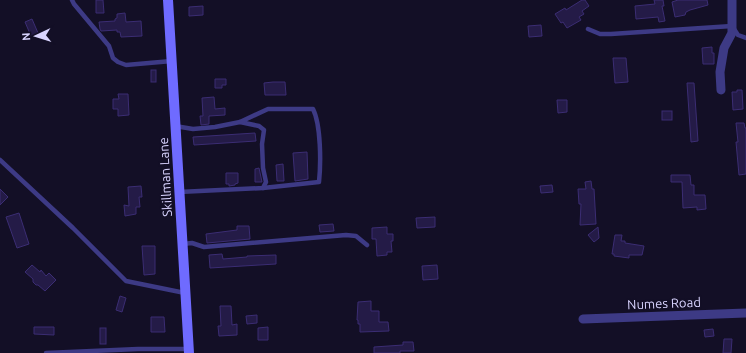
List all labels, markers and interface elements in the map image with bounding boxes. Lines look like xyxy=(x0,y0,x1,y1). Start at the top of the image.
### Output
north arrow xyxy=(16,16,56,56)
text: N xyxy=(20,32,32,41)
street label: Skillman Lane xyxy=(156,137,174,217)
street label: Numes Road xyxy=(627,295,701,311)

